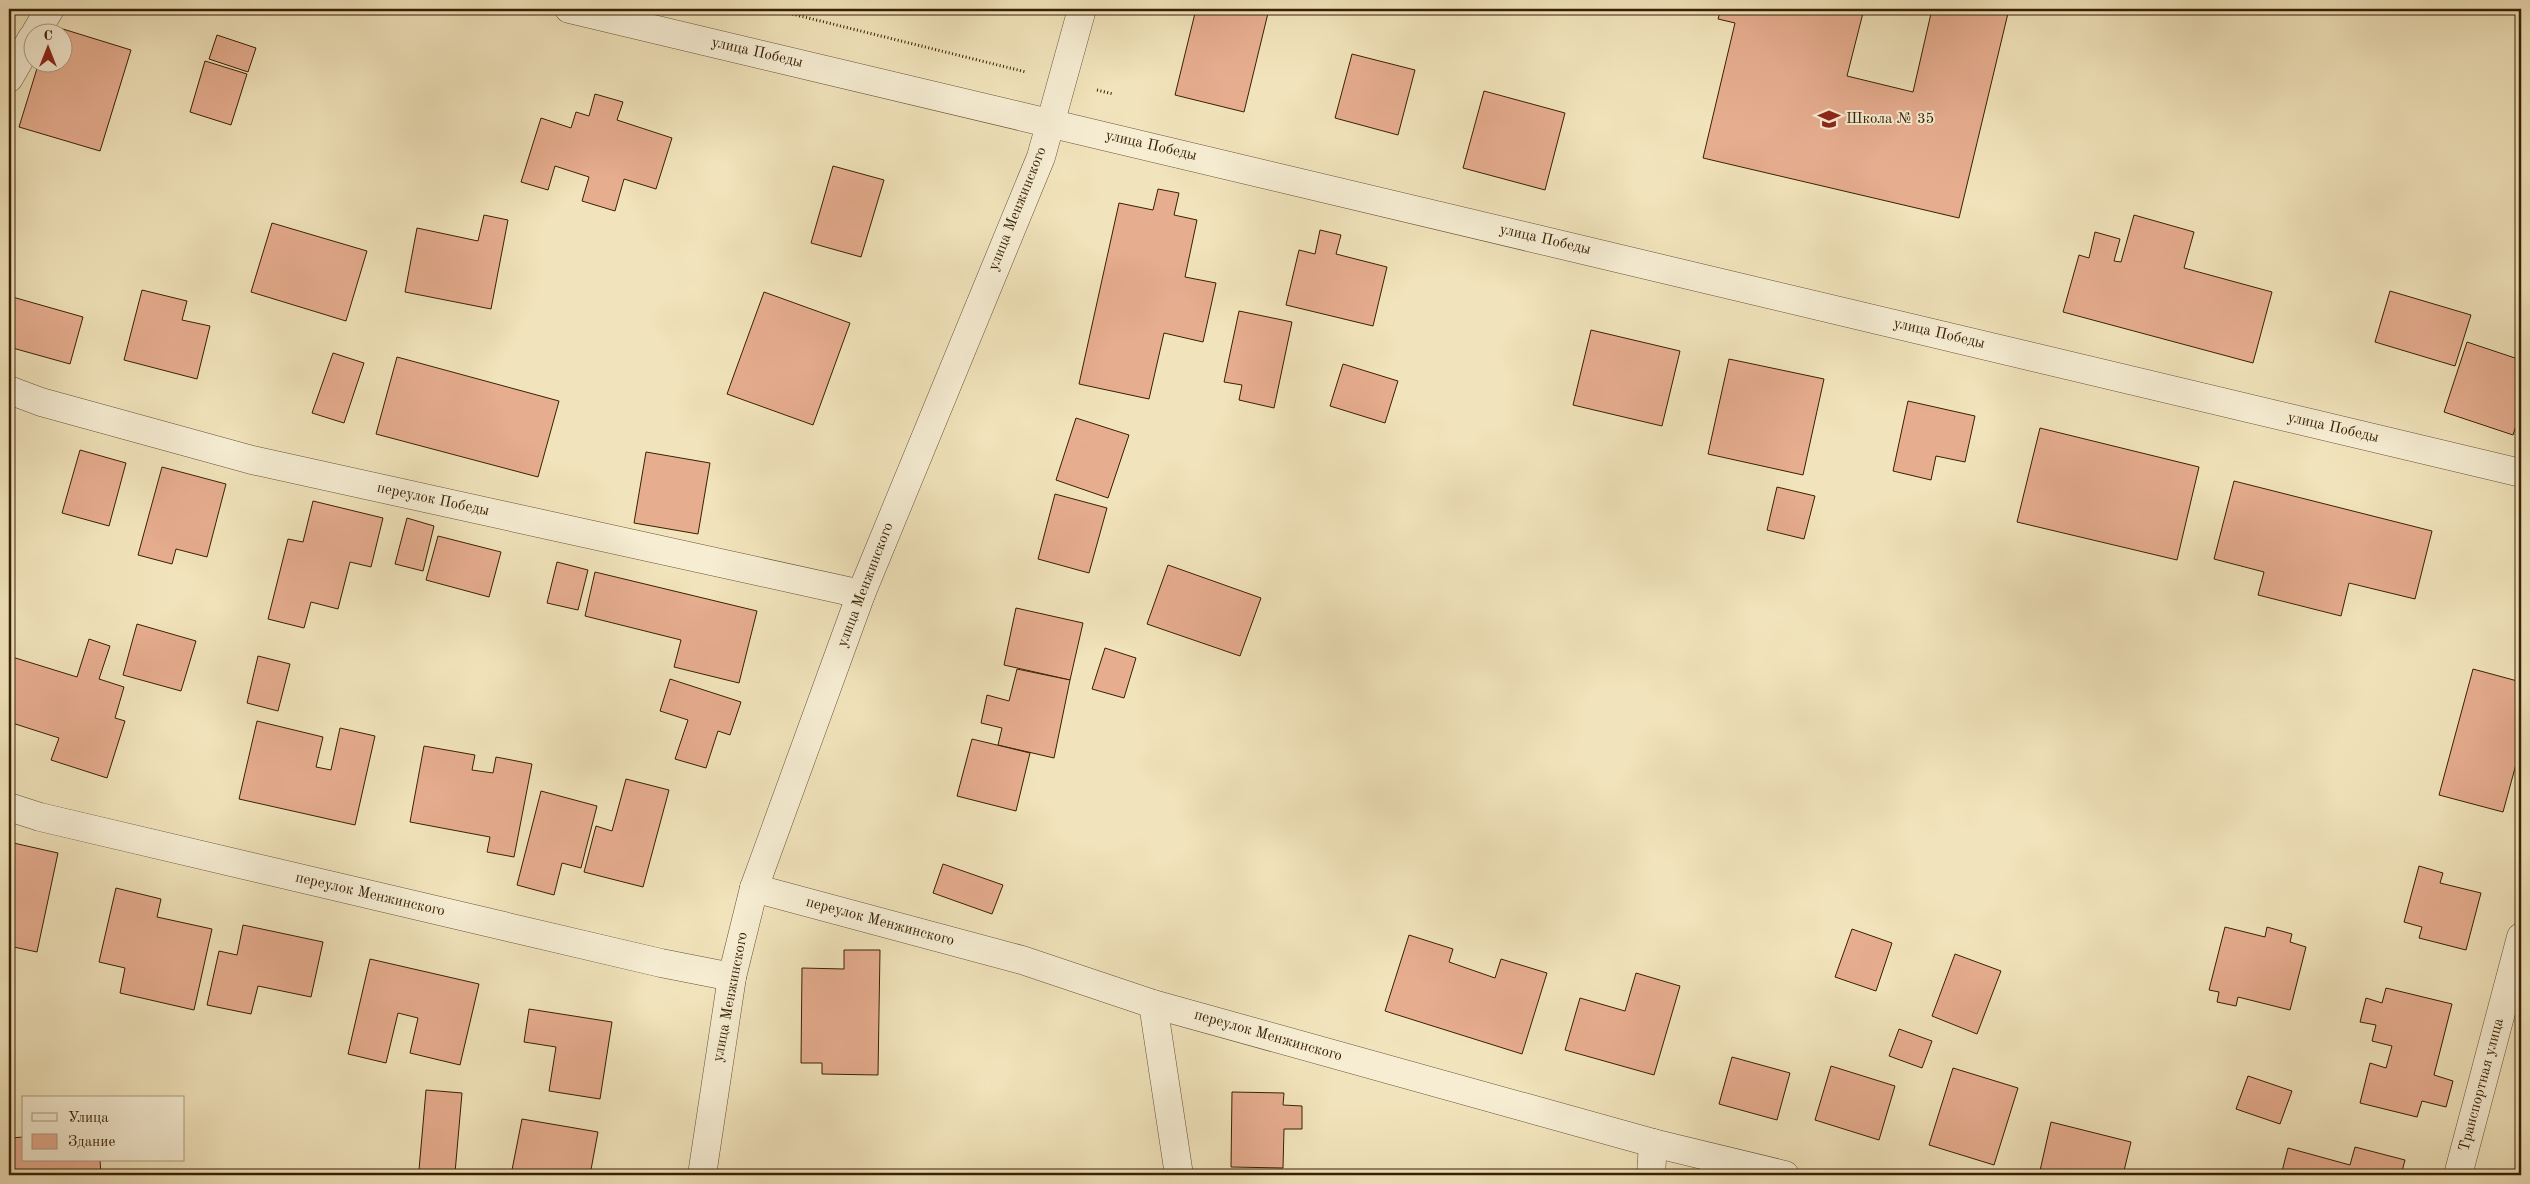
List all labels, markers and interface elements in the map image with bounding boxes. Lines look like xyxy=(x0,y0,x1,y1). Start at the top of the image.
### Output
north arrow xyxy=(22,22,72,72)
text: С xyxy=(43,29,53,43)
street label: улица Победы xyxy=(710,35,804,71)
school or university icon: Школа № 35 xyxy=(1816,106,1842,132)
place label: Школа № 35 xyxy=(1846,112,1934,127)
street label: улица Победы xyxy=(1104,128,1198,164)
street label: улица Менжинского xyxy=(986,145,1050,273)
street label: улица Победы xyxy=(1498,222,1592,258)
street label: улица Победы xyxy=(1892,316,1986,352)
street label: улица Победы xyxy=(2286,410,2380,446)
street label: переулок Победы xyxy=(375,481,491,519)
street label: улица Менжинского xyxy=(835,521,897,649)
street label: переулок Менжинского xyxy=(294,870,446,920)
street label: переулок Менжинского xyxy=(804,895,956,949)
street label: улица Менжинского xyxy=(711,931,751,1063)
street label: переулок Менжинского xyxy=(1192,1008,1344,1064)
street label: Транспортная улица xyxy=(2457,1016,2507,1153)
legend xyxy=(22,1096,185,1162)
text: Улица xyxy=(68,1111,109,1126)
text: Здание xyxy=(68,1135,115,1150)

